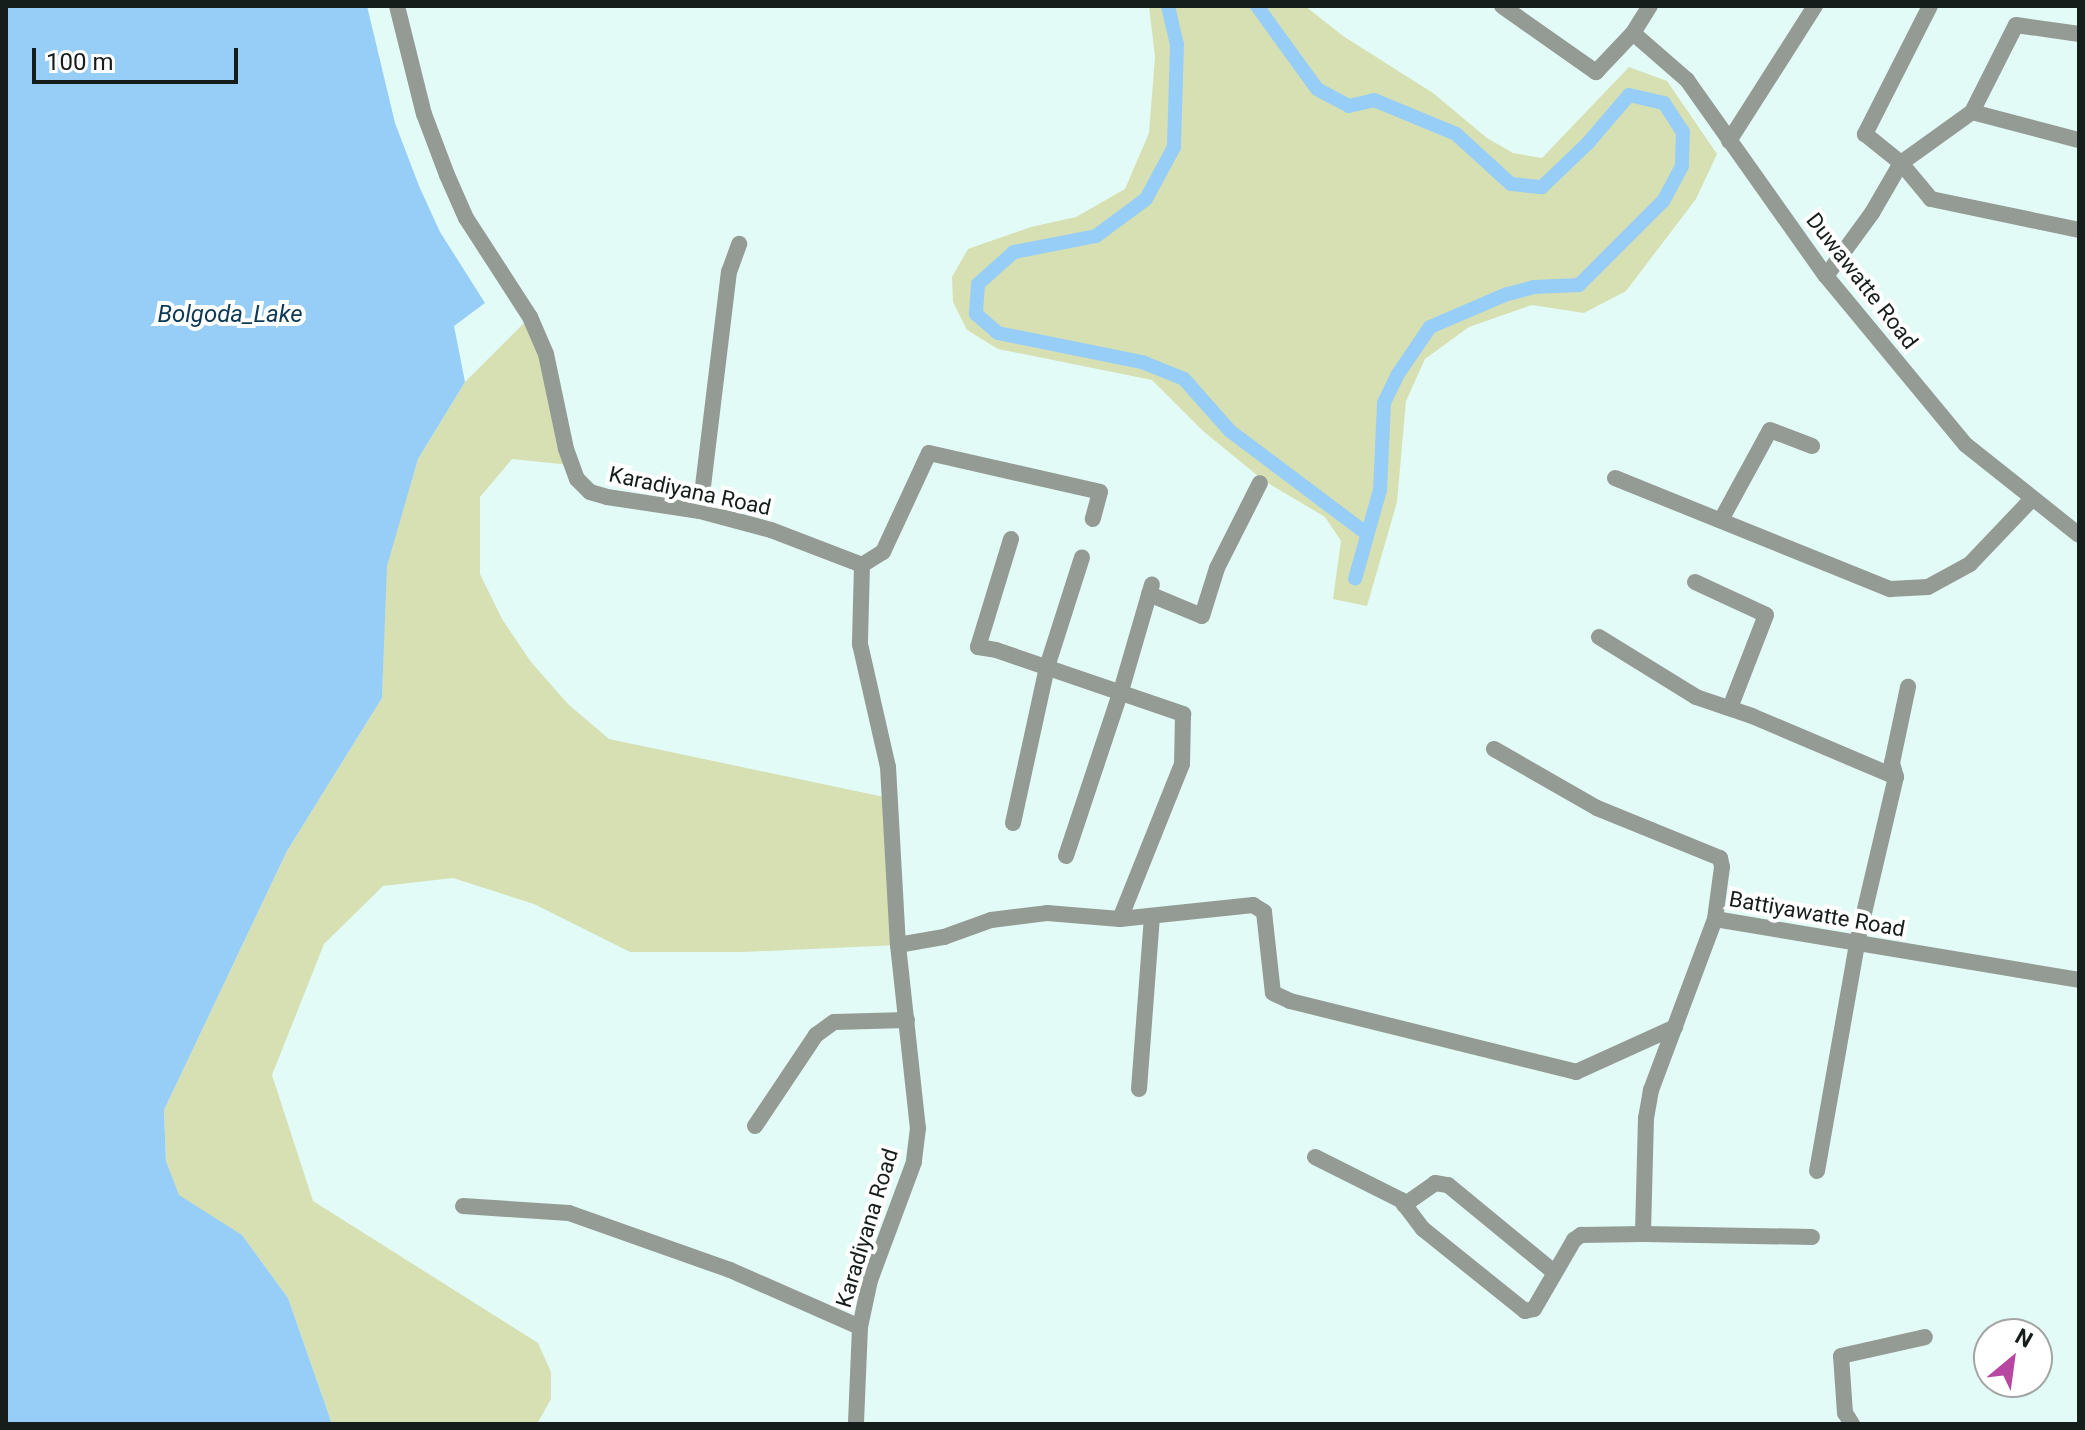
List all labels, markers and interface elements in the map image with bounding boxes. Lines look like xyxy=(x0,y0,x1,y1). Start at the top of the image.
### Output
scale bar xyxy=(36,32,242,82)
text: 100 m xyxy=(46,48,113,76)
street label: Duwawatte Road xyxy=(1801,208,1923,354)
water label: Bolgoda_Lake xyxy=(157,301,303,329)
street label: Karadiyana Road xyxy=(607,461,773,521)
street label: Battiyawatte Road xyxy=(1727,886,1907,942)
street label: Karadiyana Road xyxy=(830,1145,904,1311)
north arrow xyxy=(1973,1318,2053,1398)
text: N xyxy=(2011,1324,2037,1353)

